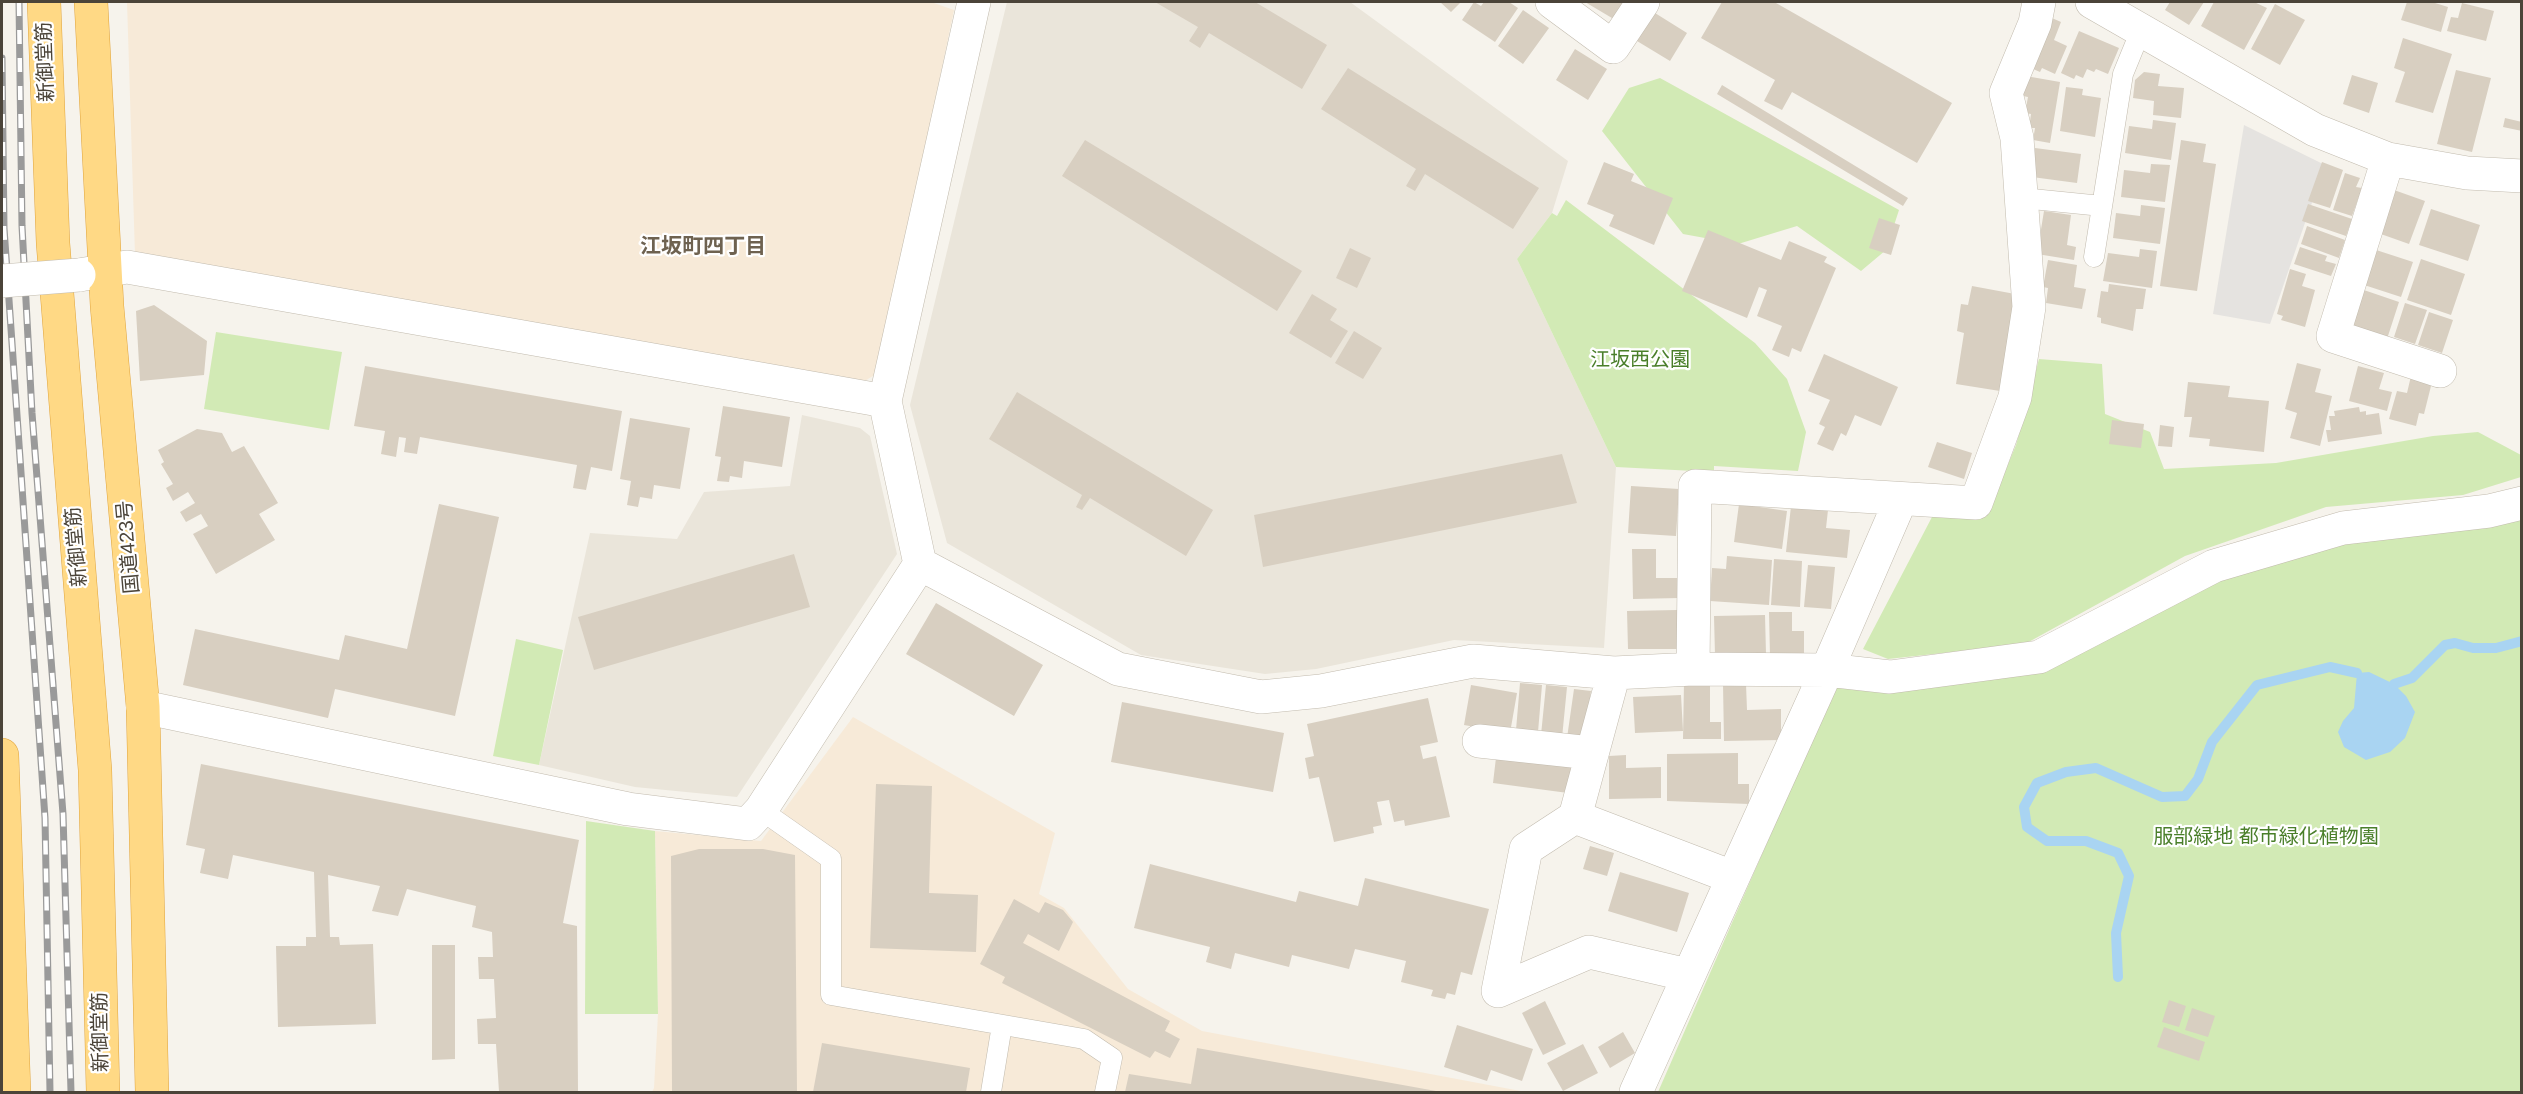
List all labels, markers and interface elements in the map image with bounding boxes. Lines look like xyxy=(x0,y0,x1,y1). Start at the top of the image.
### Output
street label: 新御堂筋 xyxy=(33,22,59,102)
district label: 江坂町四丁目 xyxy=(640,234,766,260)
park label: 江坂西公園 xyxy=(1590,348,1690,372)
street label: 国道423号 xyxy=(113,499,145,595)
street label: 新御堂筋 xyxy=(62,506,92,588)
park label: 服部緑地 都市緑化植物園 xyxy=(2153,825,2379,849)
street label: 新御堂筋 xyxy=(88,992,114,1072)

